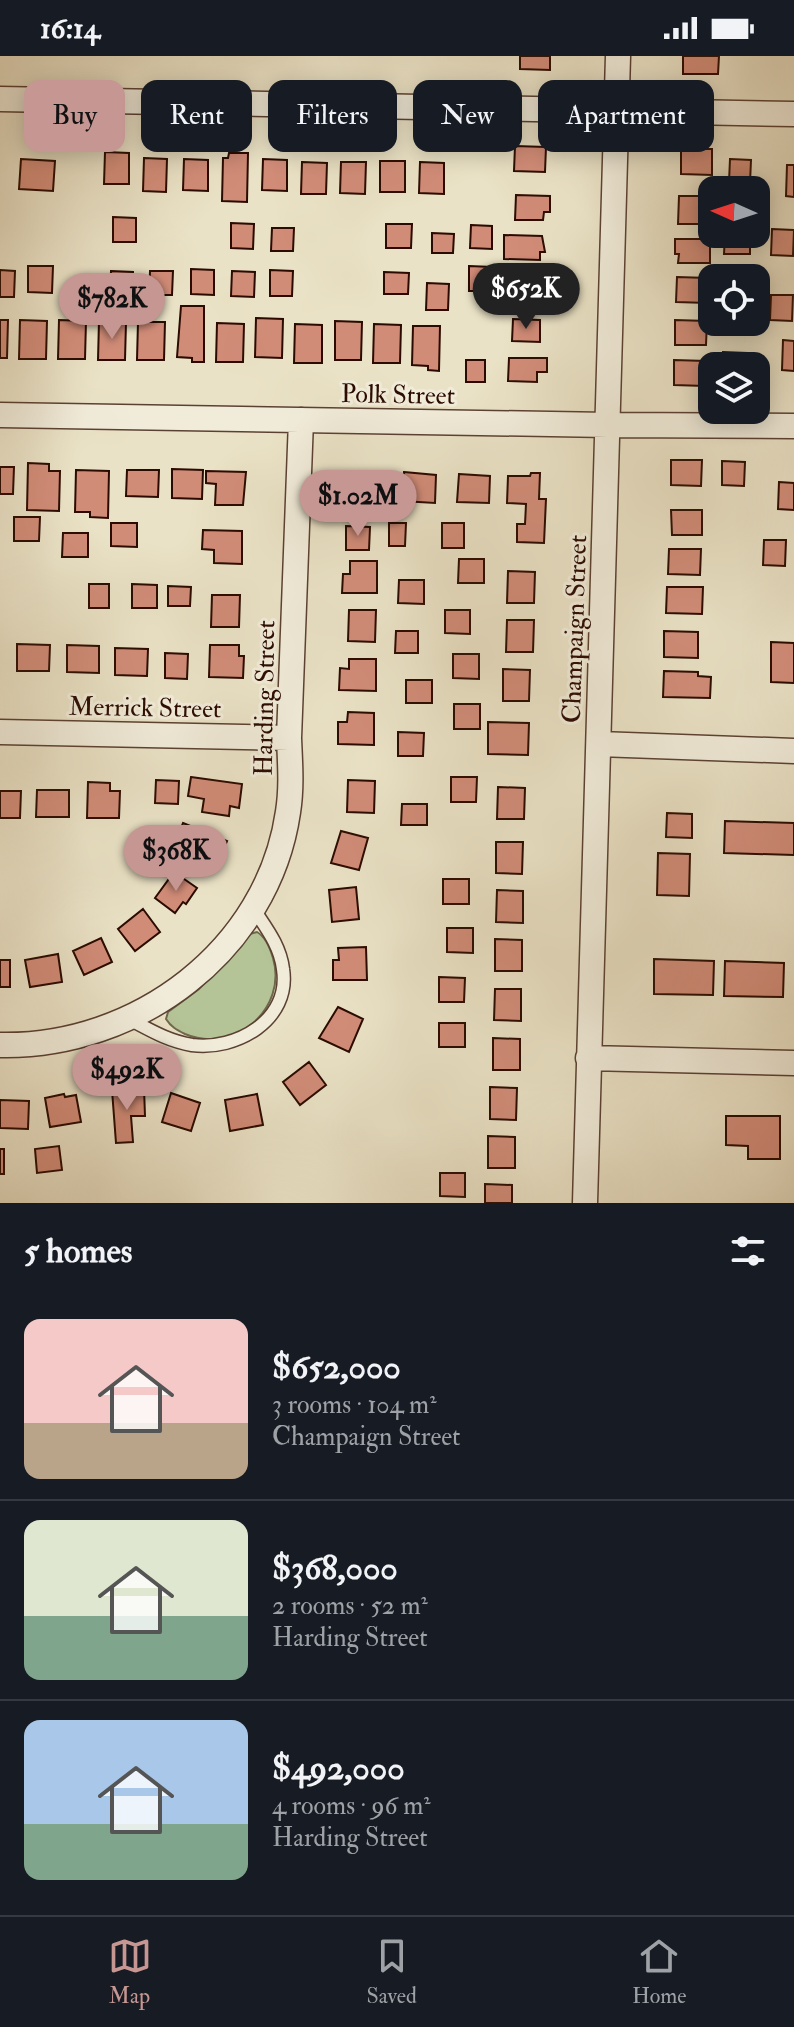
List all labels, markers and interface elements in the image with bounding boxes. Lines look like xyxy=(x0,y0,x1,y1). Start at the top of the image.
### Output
text: 16:14 xyxy=(40,10,100,47)
chip: Buy xyxy=(24,80,125,152)
chip: Rent xyxy=(141,80,252,152)
chip: Filters xyxy=(268,80,397,152)
chip: New xyxy=(413,80,522,152)
chip: Apartment xyxy=(538,80,714,152)
north arrow xyxy=(698,176,770,248)
map controls xyxy=(698,176,770,424)
pin: $652K xyxy=(470,263,582,331)
button: locate xyxy=(698,264,770,336)
pin: $782K xyxy=(56,273,168,341)
text: $652K xyxy=(491,273,561,305)
text: $782K xyxy=(77,283,147,315)
button: layers xyxy=(698,352,770,424)
street label: Polk Street xyxy=(341,378,455,412)
pin: $1.02M xyxy=(293,470,423,538)
text: $1.02M xyxy=(318,480,398,512)
street label: Champaign Street xyxy=(556,534,595,724)
street label: Harding Street xyxy=(248,620,282,776)
street label: Merrick Street xyxy=(68,691,222,725)
pin: $368K xyxy=(120,825,232,893)
text: $368K xyxy=(142,835,210,867)
pin: $492K xyxy=(71,1044,183,1112)
text: $492K xyxy=(90,1054,164,1086)
icon: filters xyxy=(726,1229,770,1273)
text: 5 homes xyxy=(24,1230,132,1273)
text: $652,000 xyxy=(272,1346,401,1389)
icon: home xyxy=(88,1351,184,1447)
text: 3 rooms · 104 m² xyxy=(272,1389,437,1421)
text: Champaign Street xyxy=(272,1421,461,1453)
text: $368,000 xyxy=(272,1547,398,1590)
icon: home xyxy=(88,1552,184,1648)
text: 2 rooms · 52 m² xyxy=(272,1590,428,1622)
text: Harding Street xyxy=(272,1622,428,1654)
text: $492,000 xyxy=(272,1747,405,1790)
icon: home xyxy=(88,1752,184,1848)
text: 4 rooms · 96 m² xyxy=(272,1790,431,1822)
text: Harding Street xyxy=(272,1822,428,1854)
tab: Map xyxy=(108,1934,152,2010)
tab: Saved xyxy=(367,1934,417,2010)
tab: Home xyxy=(632,1934,686,2010)

